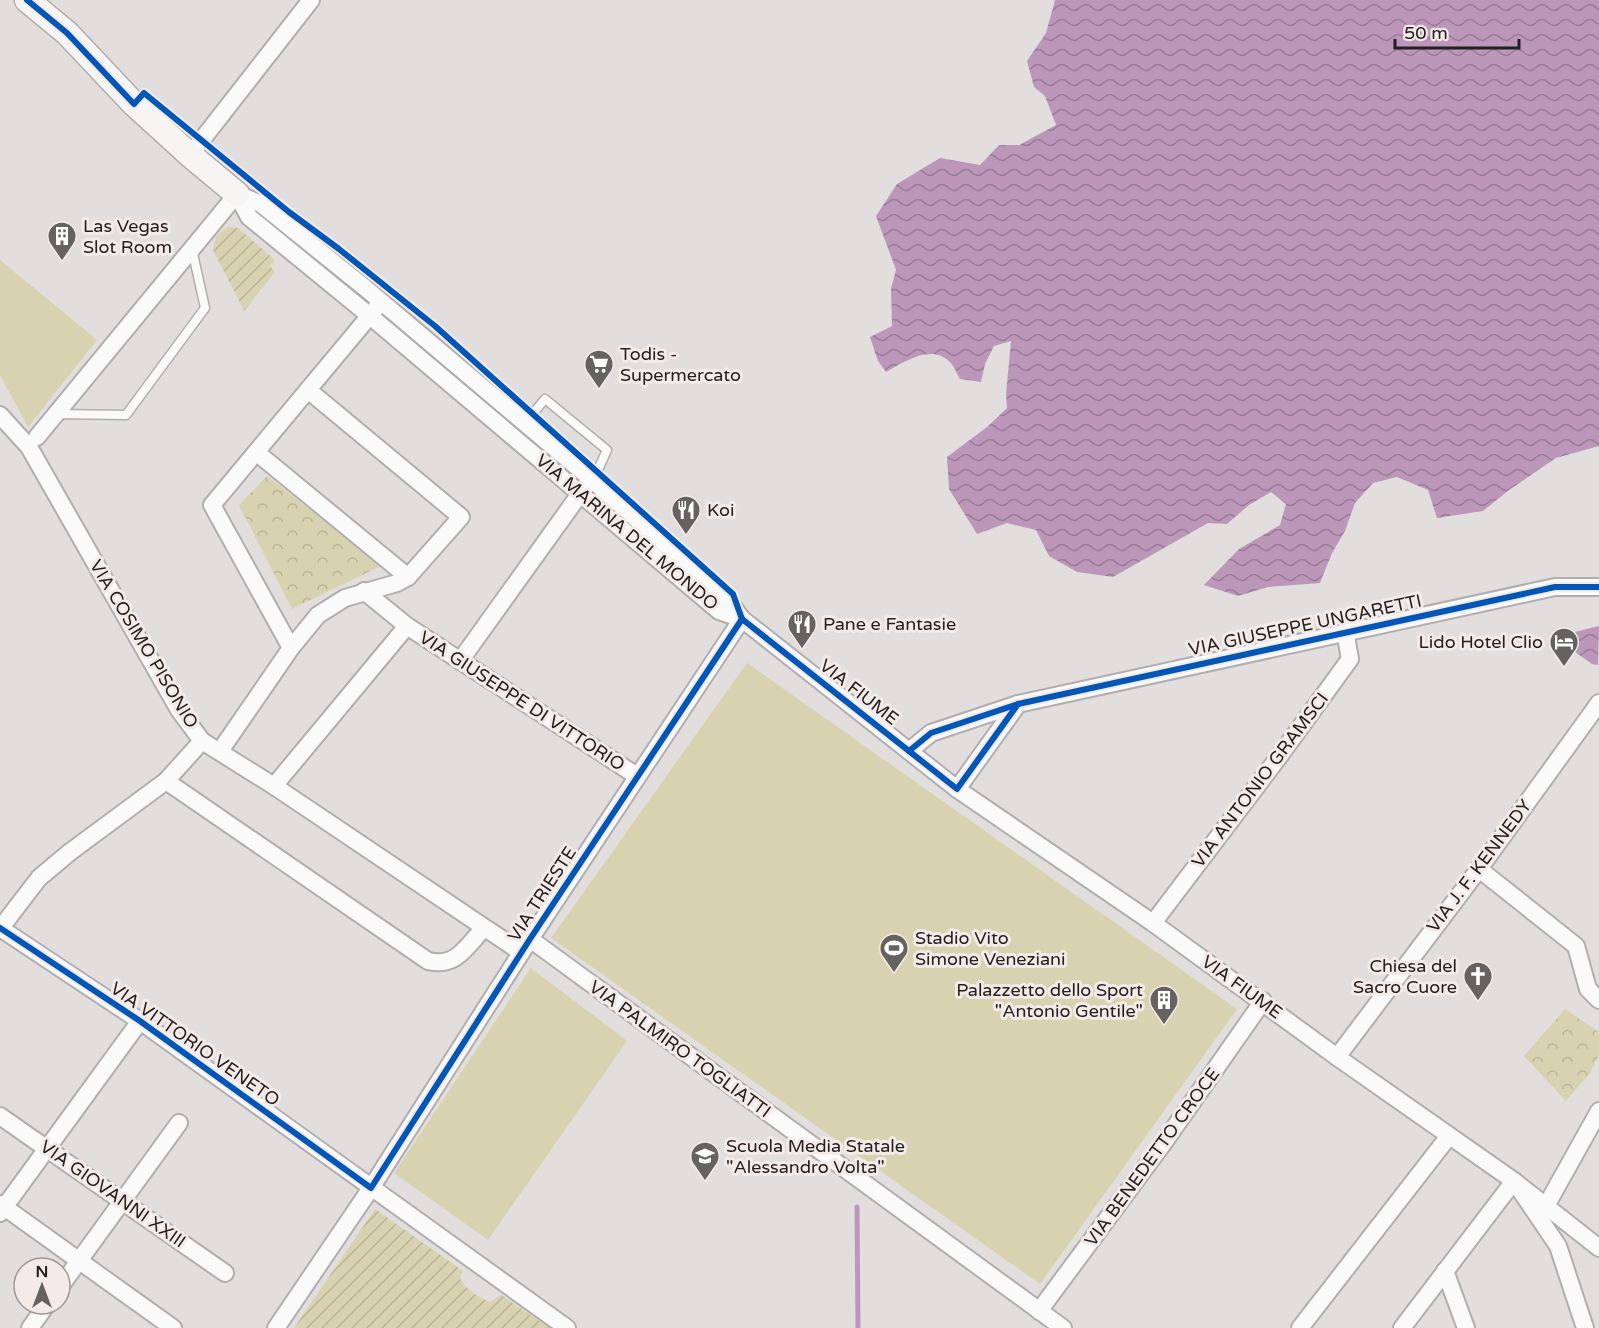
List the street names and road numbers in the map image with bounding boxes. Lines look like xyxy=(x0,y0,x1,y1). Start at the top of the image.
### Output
street label: VIA MARINA DEL MONDO xyxy=(531,449,723,615)
street label: VIA COSIMO PISONIO xyxy=(85,556,203,732)
street label: VIA GIUSEPPE UNGARETTI xyxy=(1187,590,1423,660)
street label: VIA GIUSEPPE DI VITTORIO xyxy=(415,626,629,776)
street label: VIA FIUME xyxy=(815,654,903,730)
street label: VIA ANTONIO GRAMSCI xyxy=(1187,688,1333,872)
street label: VIA J. F. KENNEDY xyxy=(1422,795,1536,937)
street label: VIA TRIESTE xyxy=(503,842,581,946)
street label: VIA FIUME xyxy=(1197,950,1287,1024)
street label: VIA PALMIRO TOGLIATTI xyxy=(585,976,775,1122)
street label: VIA VITTORIO VENETO xyxy=(106,977,284,1111)
street label: VIA BENEDETTO CROCE xyxy=(1080,1063,1224,1251)
street label: VIA GIOVANNI XXIII xyxy=(36,1135,190,1253)

